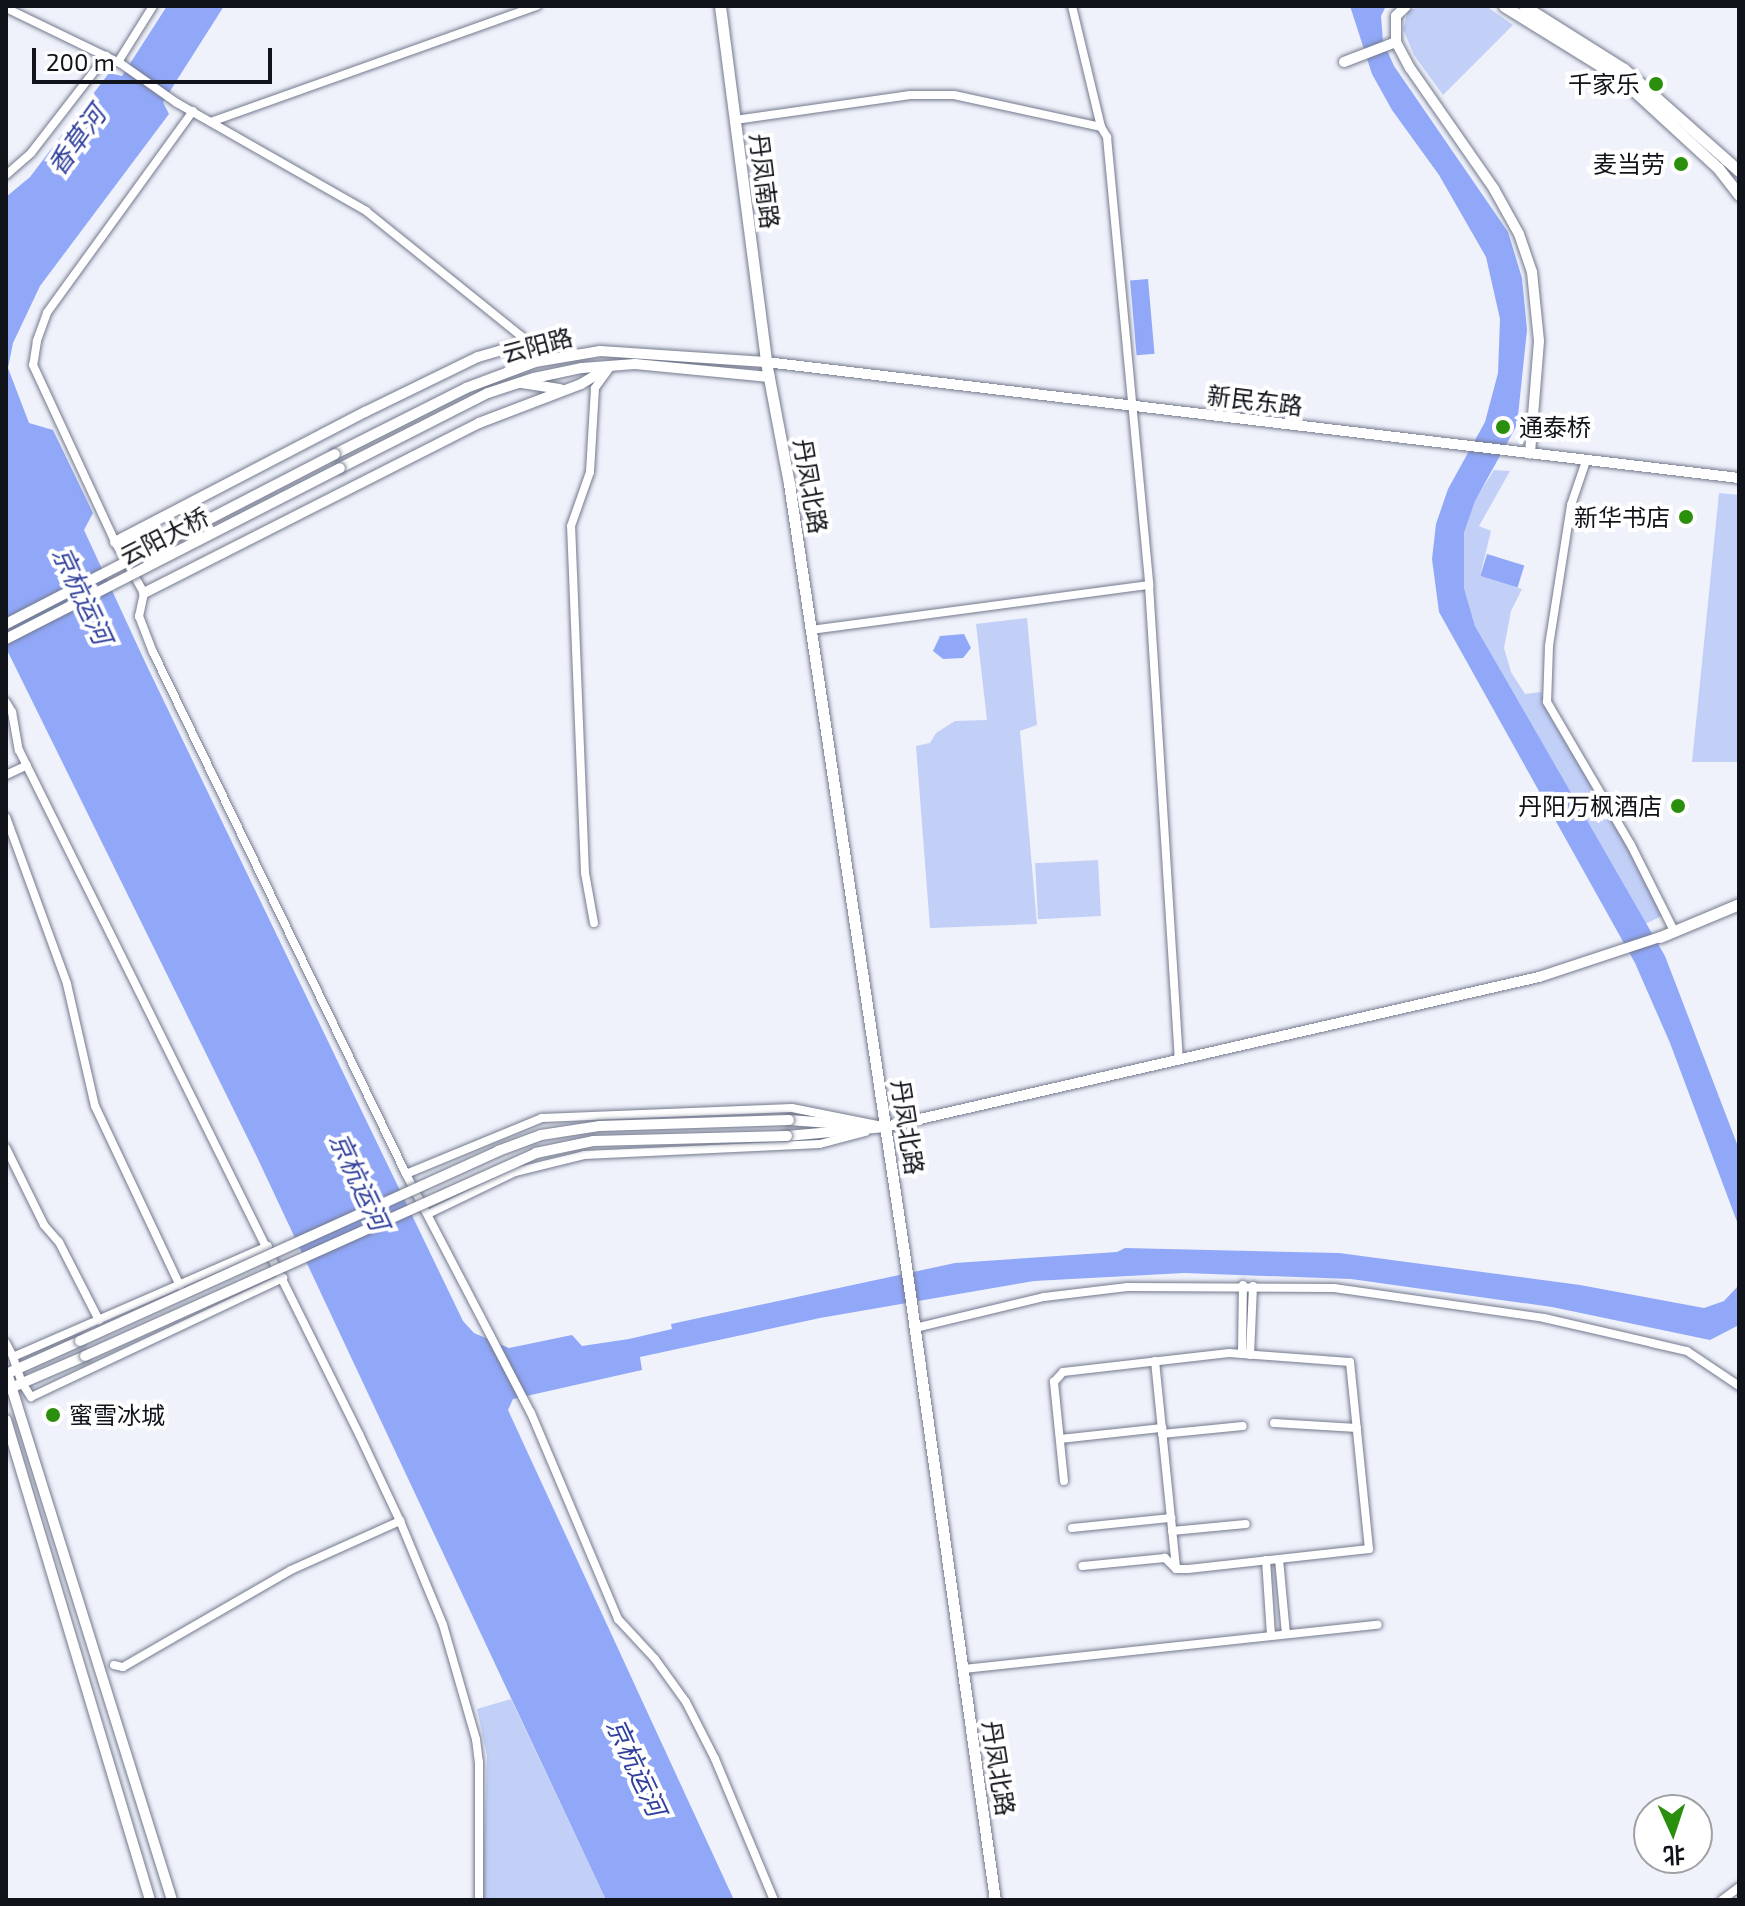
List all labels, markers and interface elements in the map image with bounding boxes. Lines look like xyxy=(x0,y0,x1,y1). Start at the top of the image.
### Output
scale bar xyxy=(36,32,276,82)
text: 200 m xyxy=(46,47,115,76)
place label: 千家乐 xyxy=(1568,70,1640,98)
marker: 千家乐 xyxy=(1647,75,1665,93)
water label: 香草河 xyxy=(40,99,112,181)
street label: 丹凤南路 xyxy=(745,132,785,230)
place label: 麦当劳 xyxy=(1593,150,1665,178)
marker: 麦当劳 xyxy=(1672,155,1690,173)
street label: 云阳路 xyxy=(498,322,576,368)
street label: 新民东路 xyxy=(1206,380,1304,420)
place label: 通泰桥 xyxy=(1519,413,1591,441)
marker: 通泰桥 xyxy=(1494,418,1512,436)
street label: 丹凤北路 xyxy=(788,436,834,536)
street label: 云阳大桥 xyxy=(115,501,213,571)
place label: 新华书店 xyxy=(1574,503,1670,531)
marker: 新华书店 xyxy=(1677,508,1695,526)
water label: 京杭运河 xyxy=(47,541,119,649)
place label: 丹阳万枫酒店 xyxy=(1518,792,1662,820)
marker: 丹阳万枫酒店 xyxy=(1669,797,1687,815)
street label: 丹凤北路 xyxy=(886,1077,930,1177)
water label: 京杭运河 xyxy=(324,1127,396,1235)
place label: 蜜雪冰城 xyxy=(69,1401,165,1429)
marker: 蜜雪冰城 xyxy=(44,1406,62,1424)
water label: 京杭运河 xyxy=(601,1713,673,1821)
street label: 丹凤北路 xyxy=(977,1718,1021,1818)
north arrow xyxy=(1633,1794,1713,1874)
text: 北 xyxy=(1662,1842,1686,1870)

